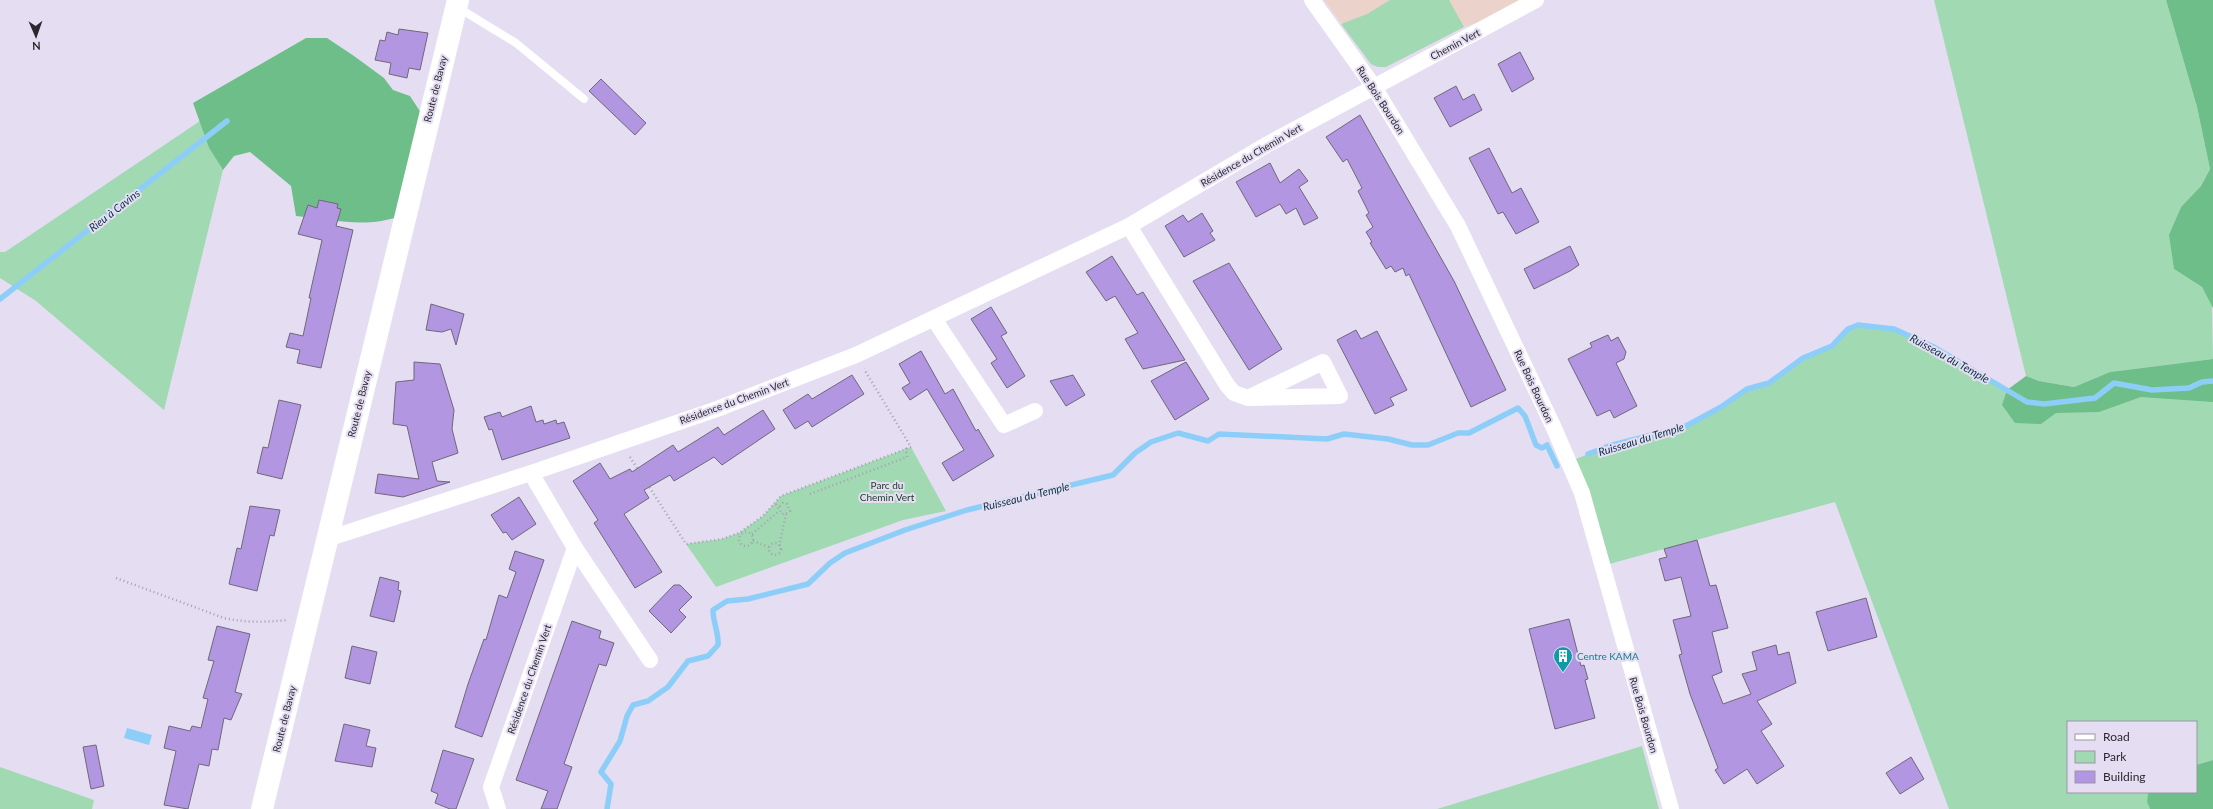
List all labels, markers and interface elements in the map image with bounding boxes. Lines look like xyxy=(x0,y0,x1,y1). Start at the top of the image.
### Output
north arrow xyxy=(16,16,56,56)
street label: Chemin Vert xyxy=(1428,26,1482,62)
text: N xyxy=(32,40,41,53)
street label: Route de Bavay xyxy=(421,54,449,124)
street label: Rue Bois Bourdon xyxy=(1355,64,1407,136)
street label: Résidence du Chemin Vert xyxy=(1198,121,1304,189)
water label: Rieu à Cavins xyxy=(86,186,143,234)
water label: Ruisseau du Temple xyxy=(1908,331,1992,385)
street label: Rue Bois Bourdon xyxy=(1512,348,1556,424)
street label: Route de Bavay xyxy=(345,369,373,439)
street label: Résidence du Chemin Vert xyxy=(678,376,791,426)
water label: Ruisseau du Temple xyxy=(1597,420,1685,458)
park label: Parc du Chemin Vert xyxy=(860,479,915,503)
water label: Ruisseau du Temple xyxy=(981,479,1071,513)
street label: Résidence du Chemin Vert xyxy=(505,622,554,735)
building icon: Centre KAMA xyxy=(1552,645,1574,673)
place label: Centre KAMA xyxy=(1577,650,1639,662)
street label: Rue Bois Bourdon xyxy=(1627,675,1661,755)
street label: Route de Bavay xyxy=(270,684,298,754)
legend xyxy=(2067,721,2197,793)
text: Road xyxy=(2103,729,2130,744)
text: Park xyxy=(2103,749,2127,764)
text: Building xyxy=(2103,769,2146,784)

